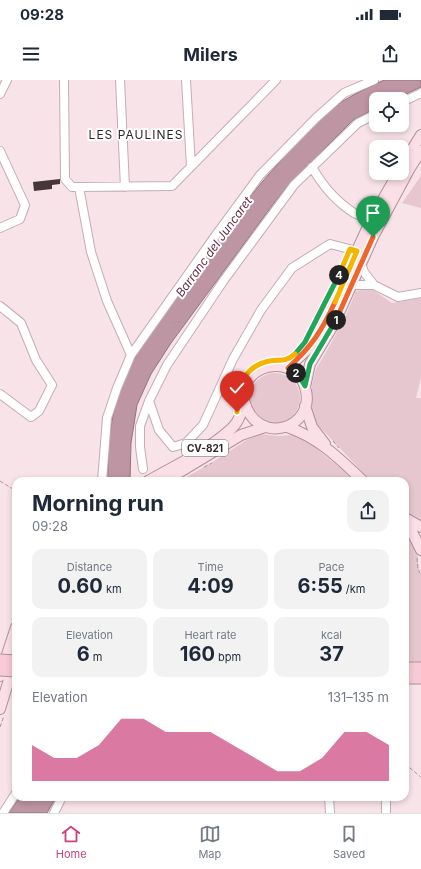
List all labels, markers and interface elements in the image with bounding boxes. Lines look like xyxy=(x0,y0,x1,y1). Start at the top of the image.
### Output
text: 09:28 xyxy=(20,5,64,24)
icon: menu xyxy=(20,43,42,65)
icon: share xyxy=(379,43,401,65)
text: Milers xyxy=(183,44,238,65)
map controls xyxy=(369,92,409,180)
button: locate xyxy=(369,92,409,132)
district label: LES PAULINES xyxy=(89,127,183,142)
button: layers xyxy=(369,140,409,180)
water label: Barranc del Juncaret xyxy=(172,193,256,300)
pin xyxy=(356,196,390,237)
icon: arrive xyxy=(362,202,384,224)
pin: 4 xyxy=(329,265,349,285)
text: 4 xyxy=(335,268,343,282)
pin: 1 xyxy=(326,310,346,330)
text: 1 xyxy=(334,313,338,327)
pin: 2 xyxy=(286,363,306,383)
text: 2 xyxy=(293,366,299,380)
pin xyxy=(220,371,254,412)
icon: check xyxy=(226,377,248,399)
road number: CV-821 xyxy=(182,440,228,456)
text: Morning run xyxy=(32,490,164,516)
button: share xyxy=(347,490,389,532)
text: 09:28 xyxy=(32,518,68,534)
text: Distance xyxy=(67,560,112,574)
text: Time xyxy=(198,560,223,574)
text: Pace xyxy=(319,560,344,574)
text: 0.60 xyxy=(57,574,103,598)
text: 4:09 xyxy=(187,574,234,598)
text: 6:55 xyxy=(298,574,343,598)
text: km xyxy=(103,582,122,596)
text: /km xyxy=(343,582,365,596)
text: Elevation xyxy=(66,628,113,642)
text: Heart rate xyxy=(184,628,237,642)
text: kcal xyxy=(321,628,342,642)
text: 6 xyxy=(77,642,90,666)
text: 160 xyxy=(180,642,215,666)
text: 37 xyxy=(319,642,344,666)
text: m xyxy=(90,650,102,664)
text: bpm xyxy=(215,650,241,664)
text: Elevation xyxy=(32,689,88,705)
text: 131–135 m xyxy=(328,689,389,705)
tab: Home xyxy=(56,823,87,861)
tab: Map xyxy=(198,823,221,861)
tab: Saved xyxy=(333,823,365,861)

